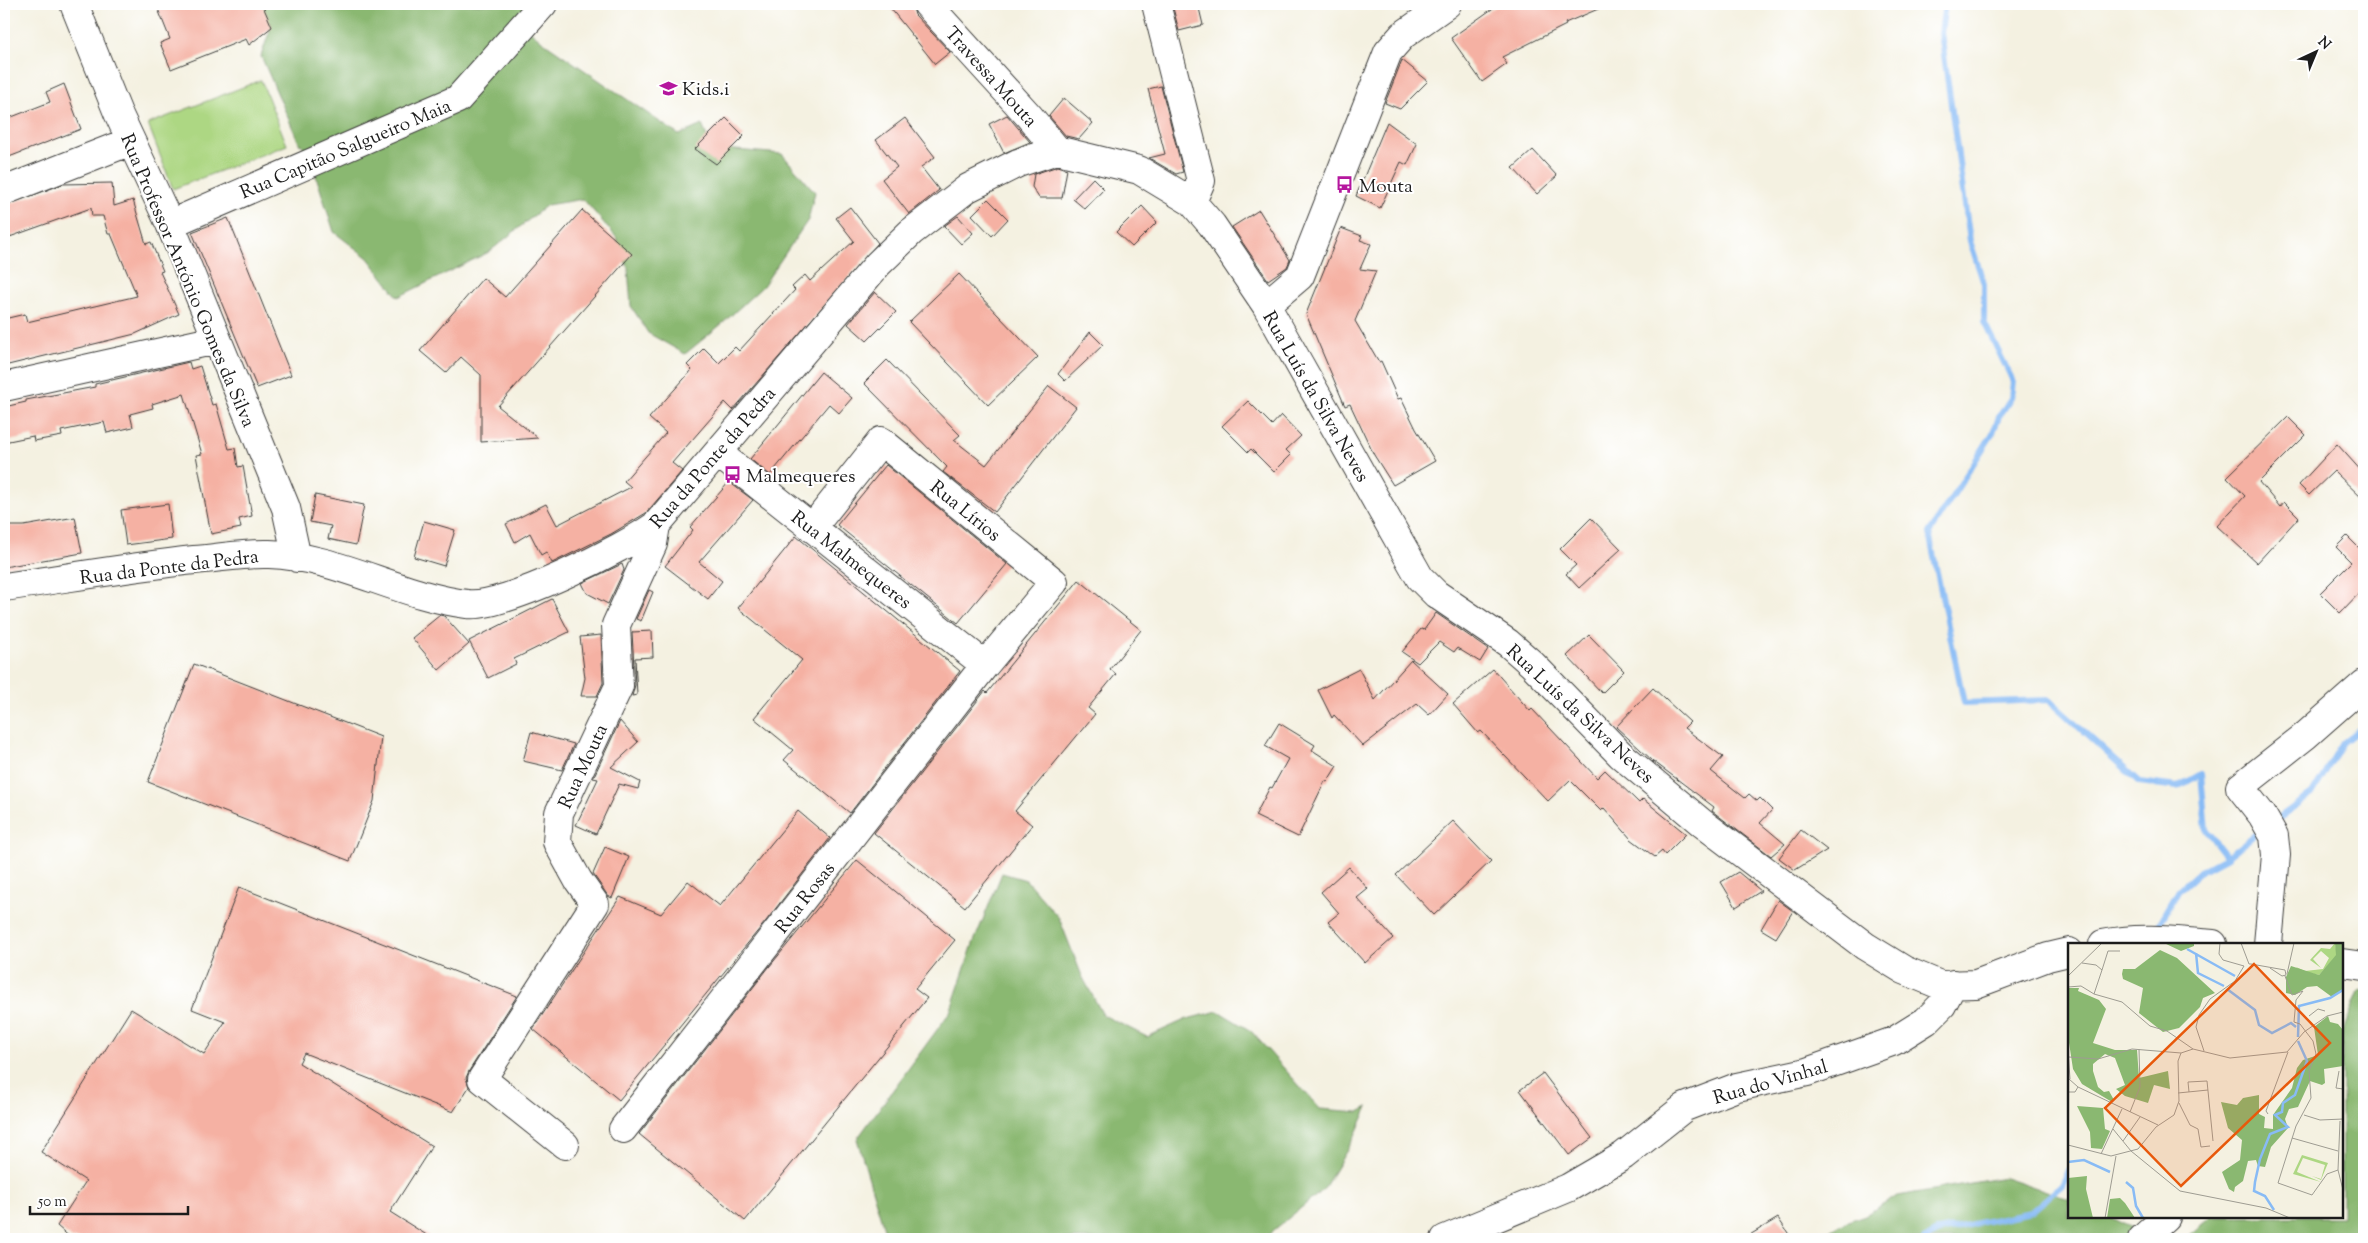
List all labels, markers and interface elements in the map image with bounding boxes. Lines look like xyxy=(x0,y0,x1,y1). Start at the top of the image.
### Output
street label: Travessa Mouta xyxy=(938,21,1043,134)
north arrow xyxy=(2290,28,2340,78)
text: N xyxy=(2313,33,2335,55)
place label: Kids.i xyxy=(682,77,729,104)
school or university icon: Kids.i xyxy=(658,78,678,98)
street label: Rua Capitão Salgueiro Maia xyxy=(236,93,456,207)
street label: Rua Professor António Gomes da Silva xyxy=(112,130,261,432)
place label: Mouta xyxy=(1359,174,1413,201)
bus stop icon: Mouta xyxy=(1335,175,1355,195)
street label: Rua Luís da Silva Neves xyxy=(1255,307,1375,488)
street label: Rua da Ponte da Pedra xyxy=(645,382,783,535)
place label: Malmequeres xyxy=(746,464,856,491)
bus stop icon: Malmequeres xyxy=(722,465,742,485)
street label: Rua Lírios xyxy=(923,475,1006,549)
street label: Rua Malmequeres xyxy=(784,505,916,617)
street label: Rua da Ponte da Pedra xyxy=(78,544,260,593)
street label: Rua Luís da Silva Neves xyxy=(1499,639,1659,791)
street label: Rua Mouta xyxy=(553,720,616,814)
street label: Rua Rosas xyxy=(769,857,842,940)
inset map xyxy=(2068,943,2343,1218)
street label: Rua do Vinhal xyxy=(1710,1054,1831,1113)
scale bar xyxy=(30,1183,188,1215)
text: 50 m xyxy=(37,1192,67,1213)

